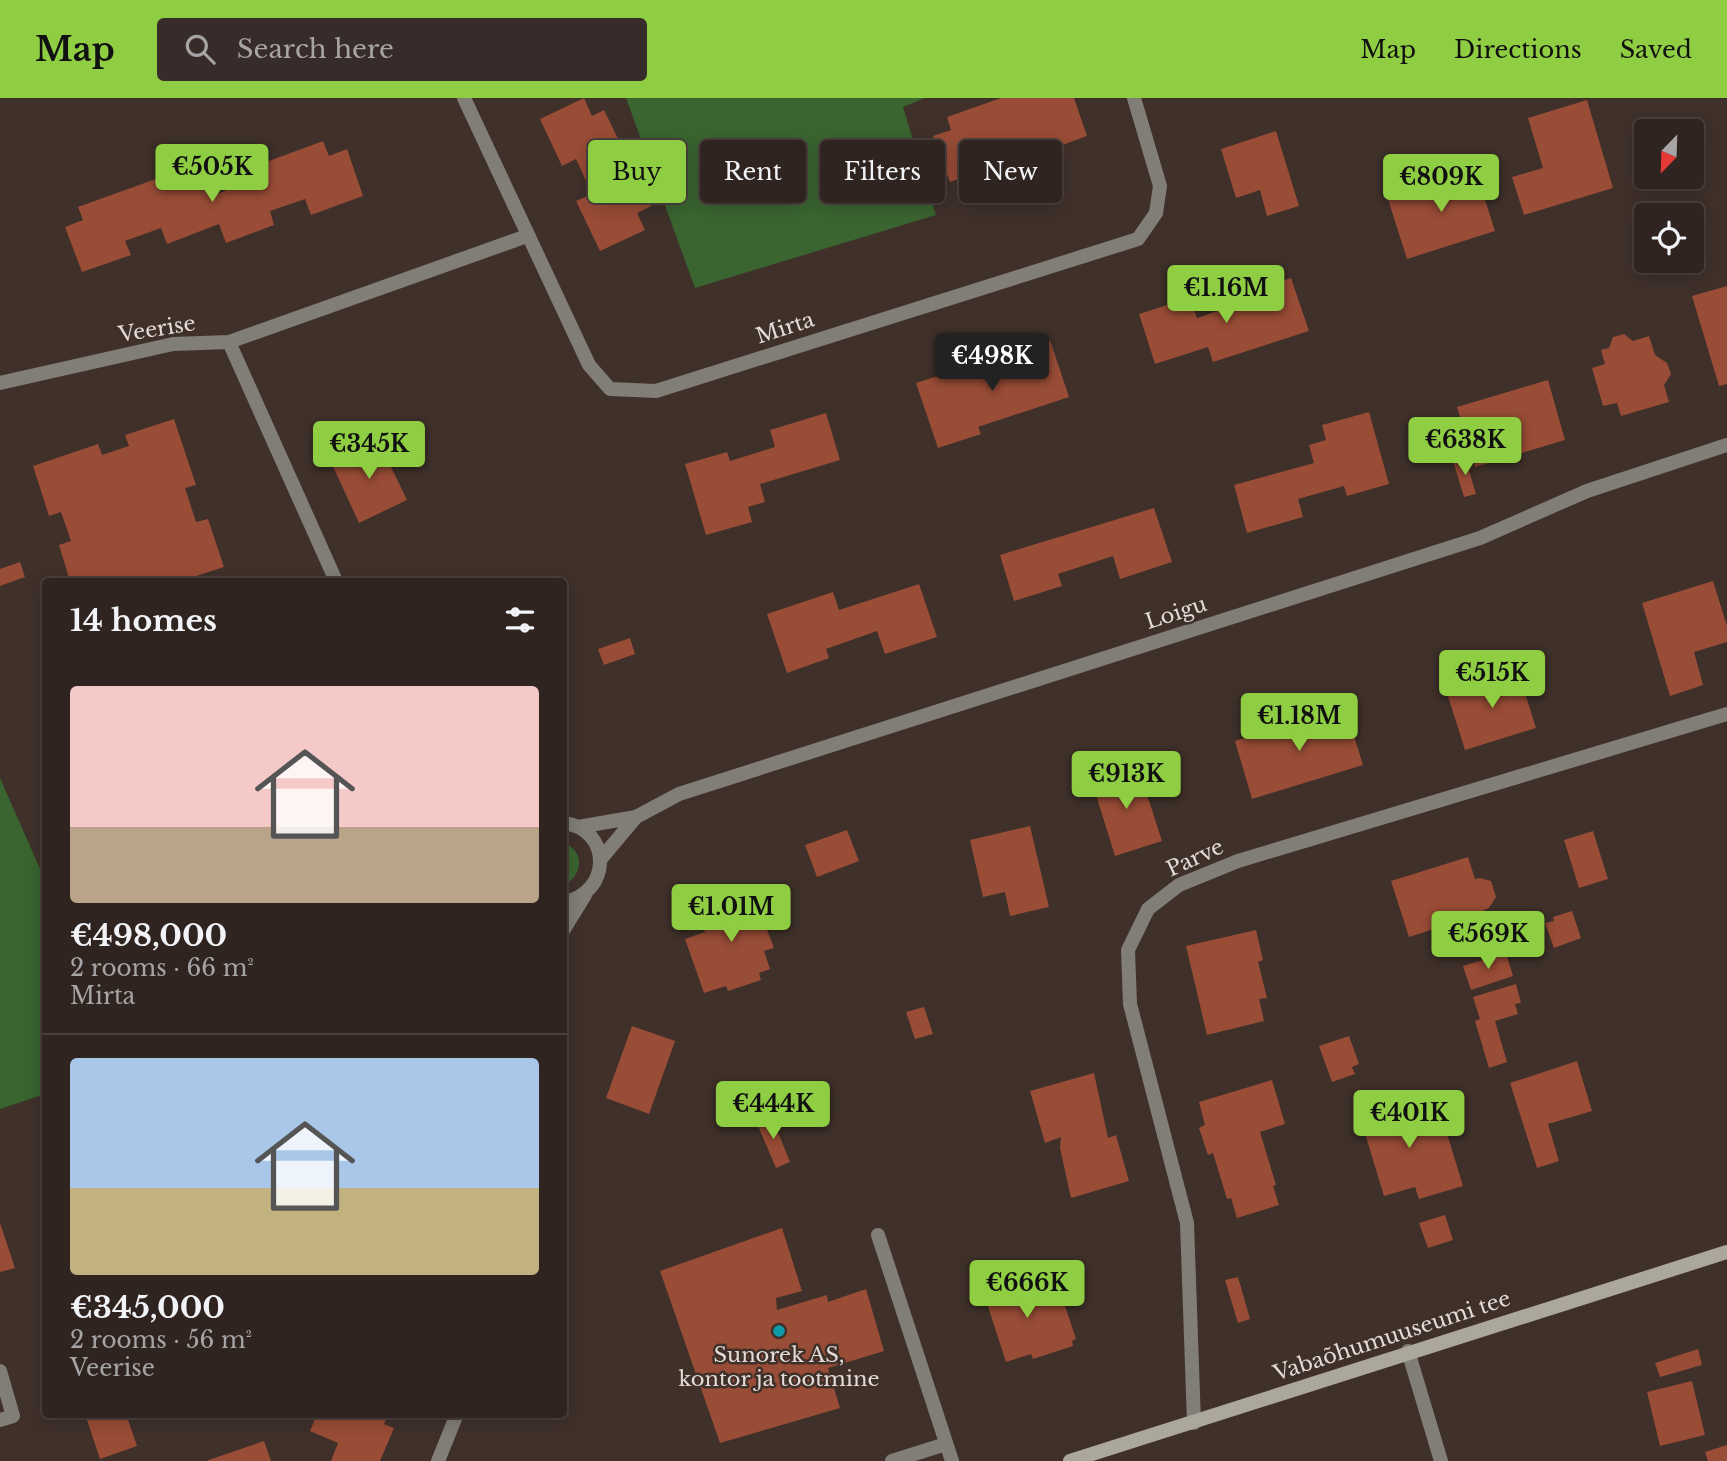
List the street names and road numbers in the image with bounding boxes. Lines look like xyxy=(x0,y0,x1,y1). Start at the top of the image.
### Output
street label: Mirta xyxy=(753,306,818,350)
street label: Veerise xyxy=(116,310,197,348)
street label: Loigu xyxy=(1142,591,1210,635)
street label: Parve xyxy=(1162,833,1228,883)
street label: Vabaõhumuuseumi tee xyxy=(1269,1285,1514,1387)

